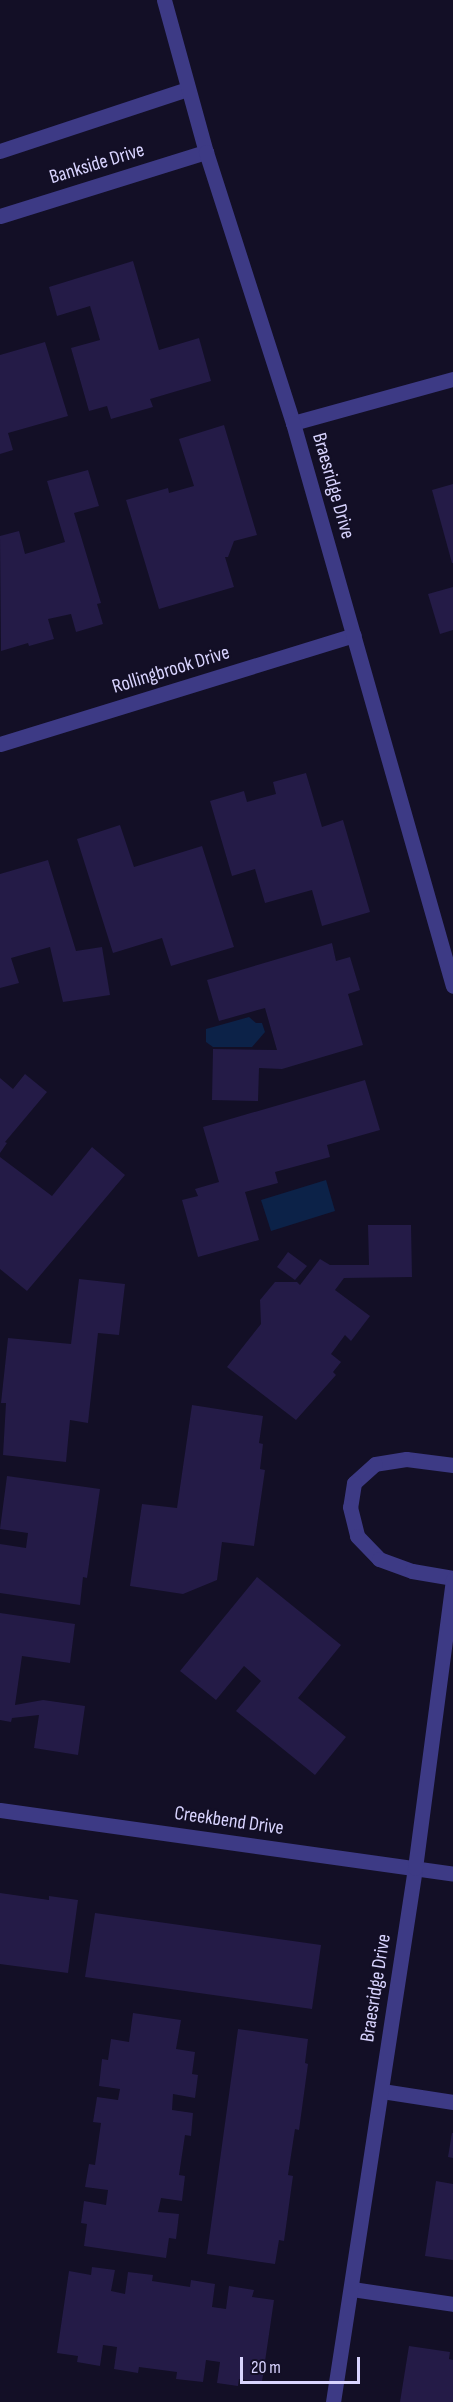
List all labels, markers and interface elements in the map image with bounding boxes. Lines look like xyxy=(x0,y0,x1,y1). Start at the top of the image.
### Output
street label: Bankside Drive xyxy=(47,138,147,190)
street label: Braesridge Drive xyxy=(306,430,360,542)
street label: Rollingbrook Drive xyxy=(109,641,233,699)
street label: Creekbend Drive xyxy=(173,1801,285,1841)
street label: Braesridge Drive xyxy=(356,1932,396,2044)
scale bar xyxy=(243,2345,363,2383)
text: 20 m xyxy=(251,2357,281,2378)

